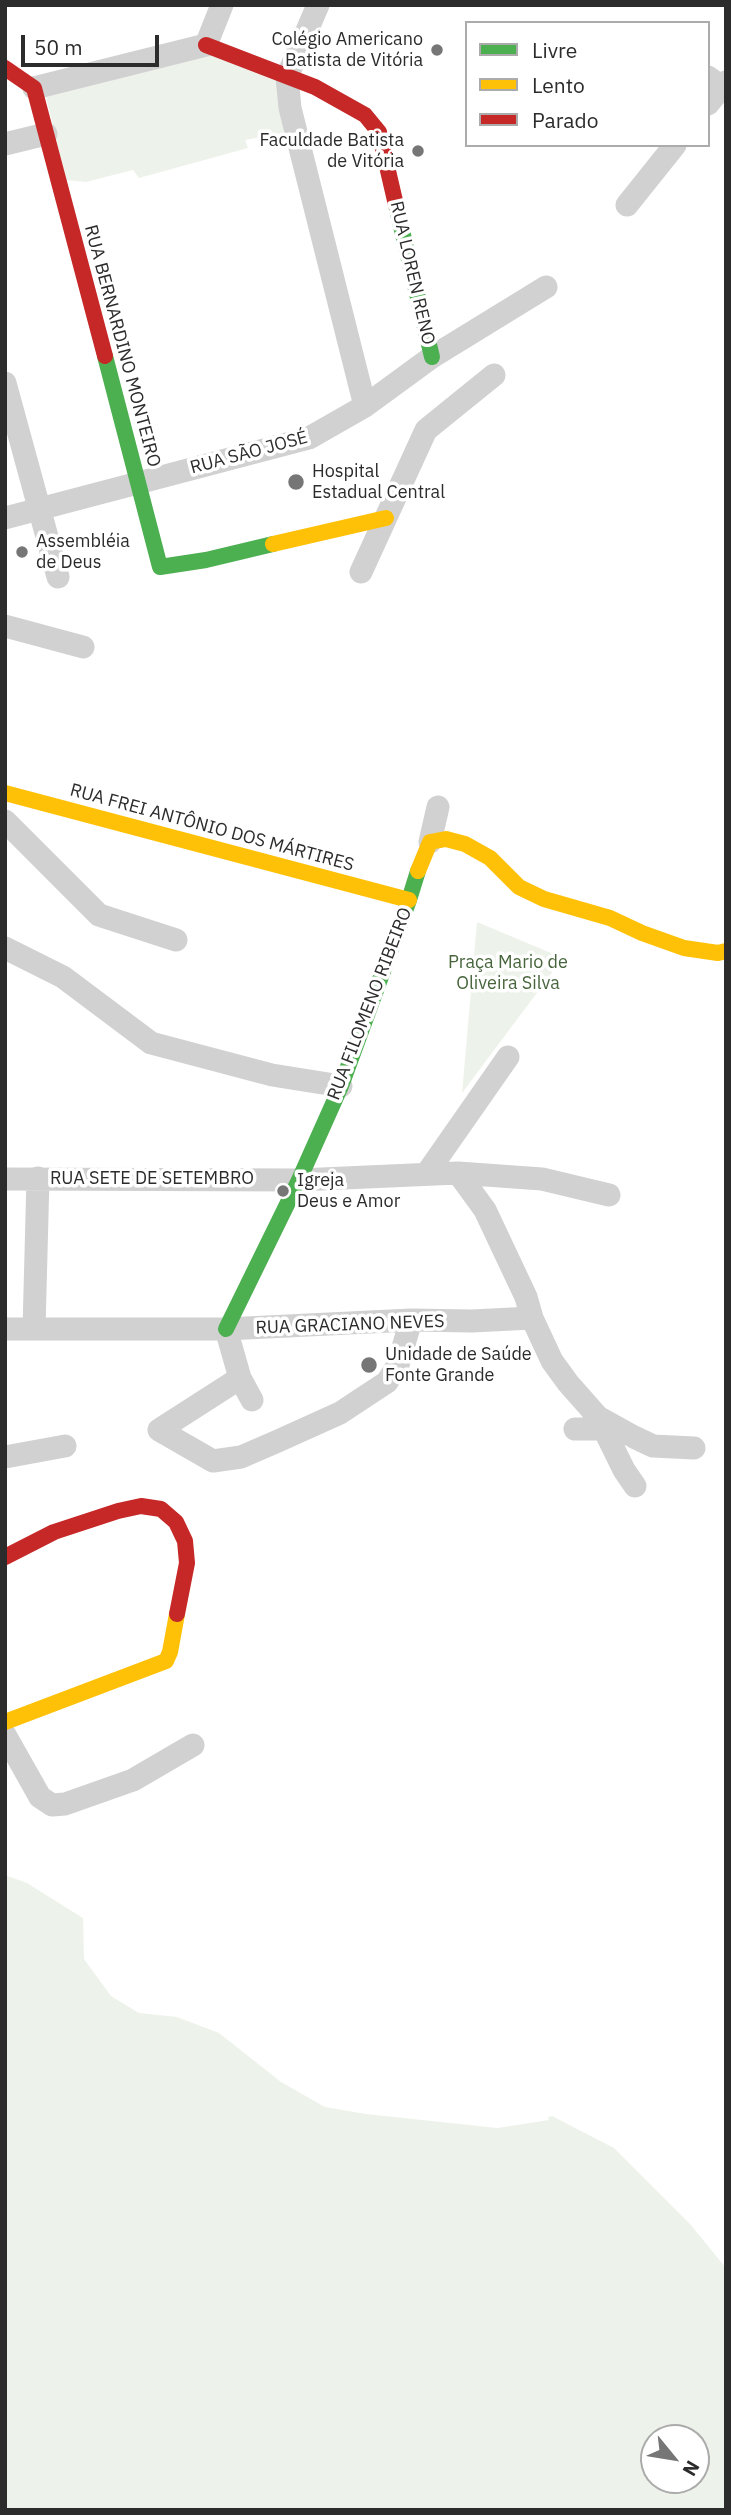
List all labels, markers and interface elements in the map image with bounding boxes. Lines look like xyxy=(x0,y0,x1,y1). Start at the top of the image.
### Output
scale bar xyxy=(24,21,163,65)
legend xyxy=(465,21,710,147)
place label: Colégio Americano Batista de Vitória xyxy=(271,29,423,72)
text: 50 m xyxy=(34,33,83,61)
text: Livre xyxy=(532,36,577,64)
marker: Colégio Americano Batista de Vitória xyxy=(429,42,445,58)
text: Lento xyxy=(532,71,585,99)
text: Parado xyxy=(532,106,599,134)
place label: Faculdade Batista de Vitória xyxy=(259,130,404,172)
marker: Faculdade Batista de Vitória xyxy=(410,143,426,159)
street label: RUA LOREN RENO xyxy=(385,199,439,347)
street label: RUA BERNARDINO MONTEIRO xyxy=(79,223,165,469)
street label: RUA SÃO JOSÉ xyxy=(188,427,310,479)
place label: Hospital Estadual Central xyxy=(312,461,445,504)
marker: Hospital Estadual Central xyxy=(286,472,306,492)
place label: Assembléia de Deus xyxy=(36,531,130,574)
marker: Assembléia de Deus xyxy=(14,544,30,560)
street label: RUA FREI ANTÔNIO DOS MÁRTIRES xyxy=(68,780,356,876)
street label: RUA FILOMENO RIBEIRO xyxy=(323,905,417,1103)
park label: Praça Mario de Oliveira Silva xyxy=(448,952,568,995)
street label: RUA SETE DE SETEMBRO xyxy=(50,1168,254,1190)
place label: Igreja Deus e Amor xyxy=(297,1170,400,1212)
marker: Igreja Deus e Amor xyxy=(275,1183,291,1199)
street label: RUA GRACIANO NEVES xyxy=(255,1311,445,1339)
place label: Unidade de Saúde Fonte Grande xyxy=(385,1344,532,1386)
marker: Unidade de Saúde Fonte Grande xyxy=(359,1355,379,1375)
north arrow xyxy=(640,2424,710,2494)
text: N xyxy=(678,2457,705,2480)

